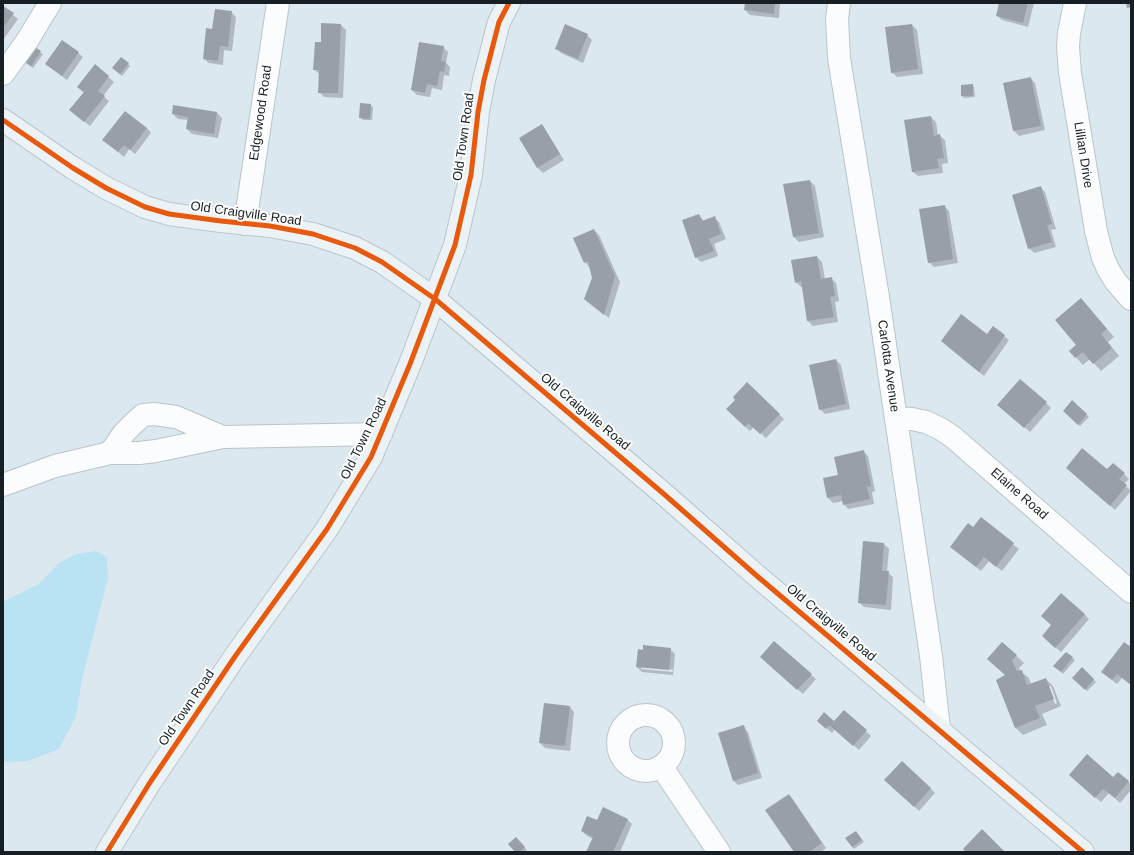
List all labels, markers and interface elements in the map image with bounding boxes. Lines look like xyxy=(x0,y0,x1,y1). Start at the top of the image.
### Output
street label: Edgewood Road xyxy=(247,64,275,162)
street label: Old Town Road xyxy=(450,92,478,182)
street label: Lillian Drive xyxy=(1070,121,1096,189)
street label: Old Craigville Road xyxy=(189,198,303,230)
street label: Carlotta Avenue xyxy=(874,319,902,413)
street label: Old Craigville Road xyxy=(537,370,633,454)
street label: Old Town Road xyxy=(338,396,390,482)
street label: Elaine Road xyxy=(987,465,1051,523)
street label: Old Craigville Road xyxy=(783,581,879,665)
street label: Old Town Road xyxy=(156,667,218,749)

